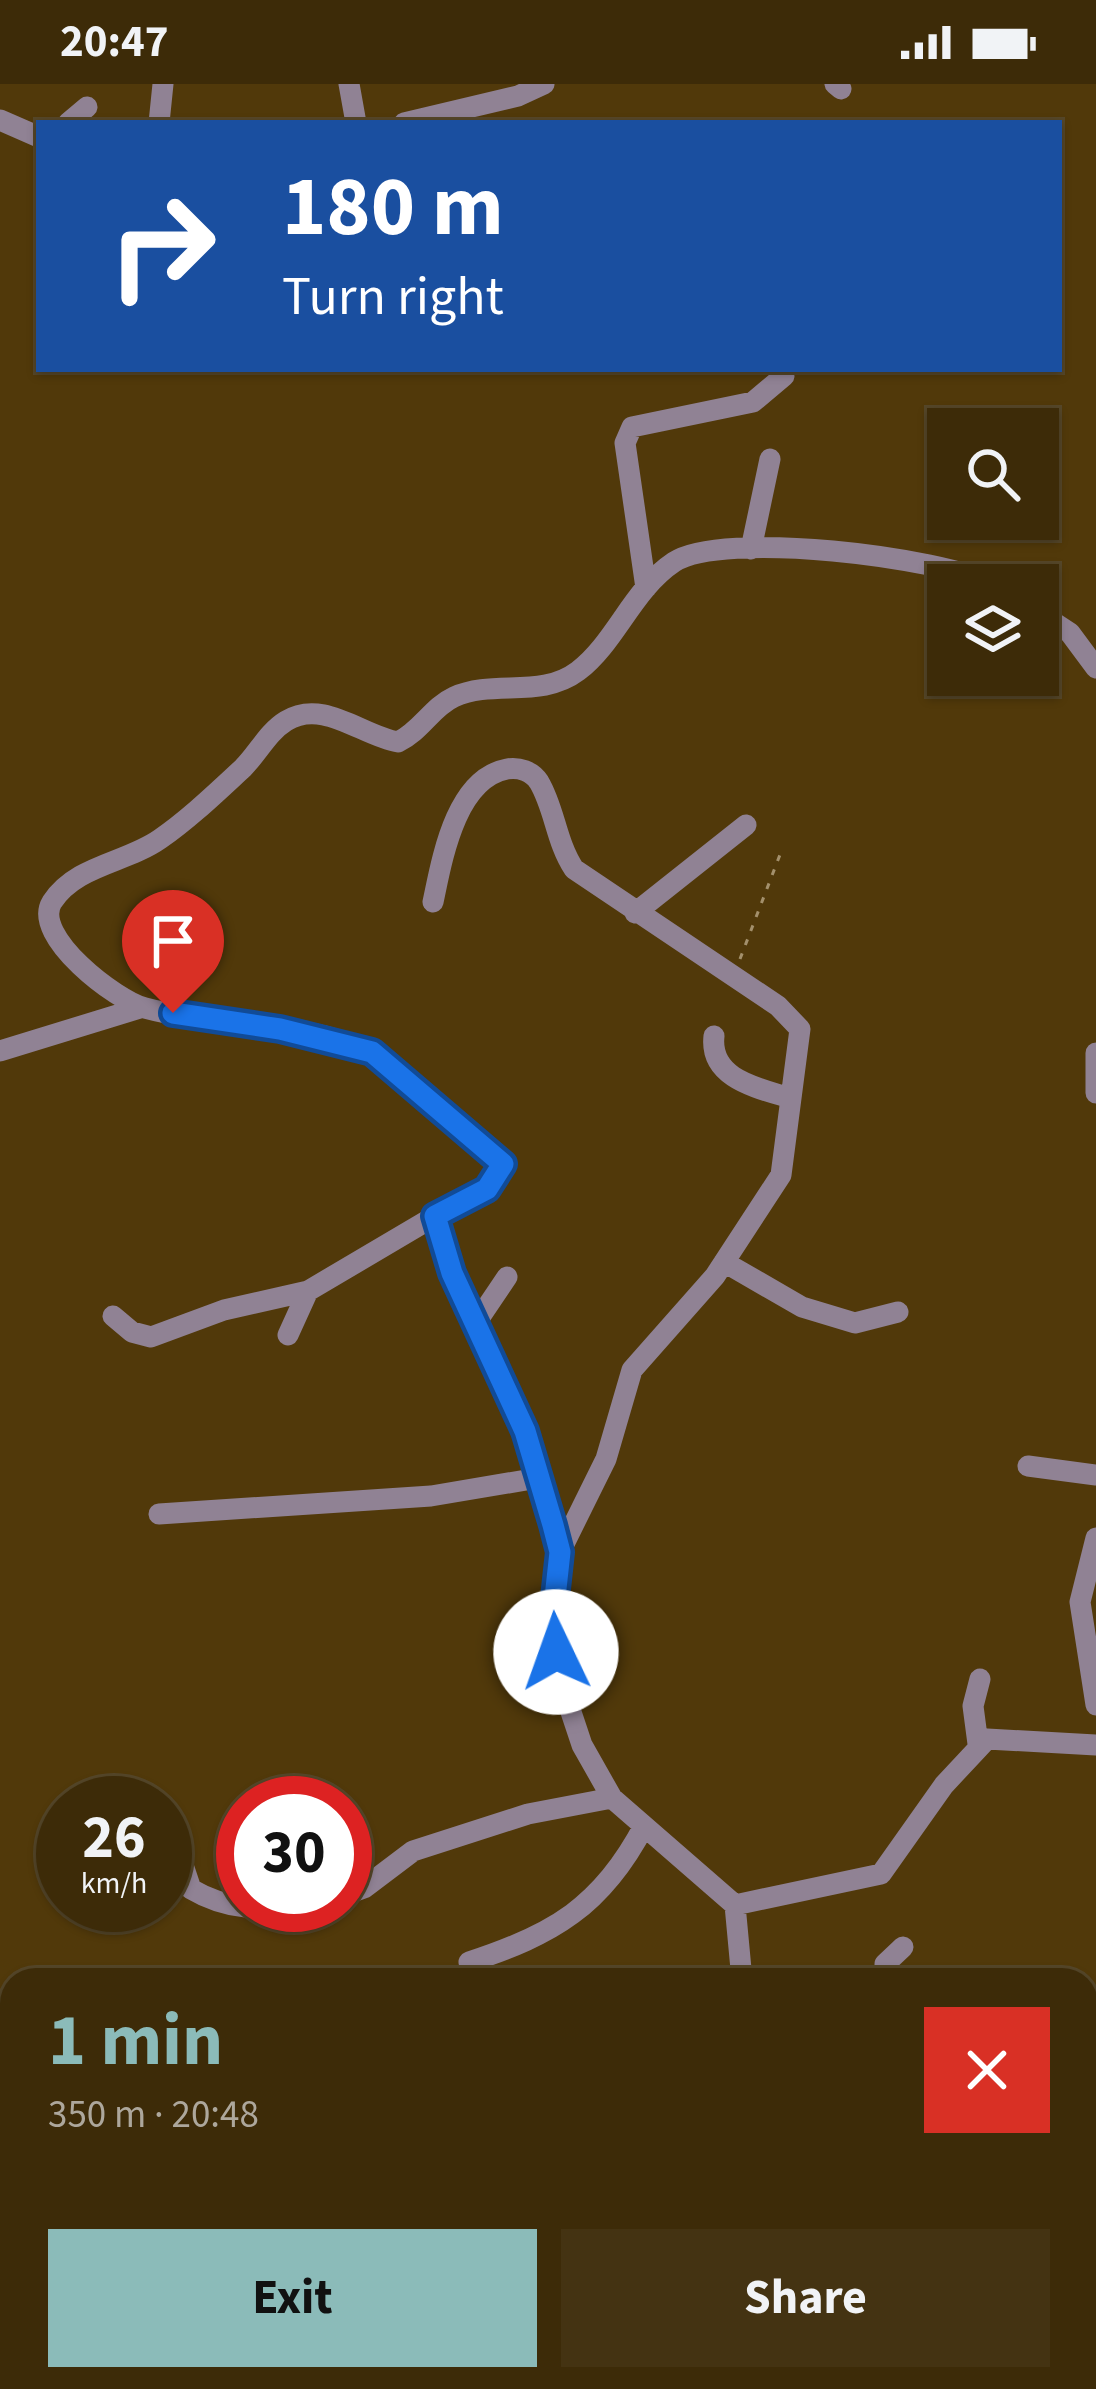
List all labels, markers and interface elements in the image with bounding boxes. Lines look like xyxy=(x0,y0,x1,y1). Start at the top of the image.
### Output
text: 20:47 xyxy=(60,10,169,74)
text: 180 m xyxy=(282,148,504,268)
icon: right xyxy=(84,168,240,324)
text: Turn right xyxy=(282,259,504,336)
map controls xyxy=(927,408,1059,696)
button: search xyxy=(927,408,1059,540)
button: layers xyxy=(927,564,1059,696)
pin xyxy=(122,890,224,1013)
icon: arrive xyxy=(140,908,206,974)
position arrow xyxy=(493,1589,619,1715)
speed limit sign: 30 xyxy=(216,1776,372,1932)
text: 26 xyxy=(82,1796,146,1881)
text: km/h xyxy=(81,1862,147,1905)
text: 1 min xyxy=(48,1990,223,2093)
button: close xyxy=(924,2007,1050,2133)
text: 350 m · 20:48 xyxy=(48,2087,259,2143)
button: Exit xyxy=(48,2229,537,2367)
button: Share xyxy=(561,2229,1050,2367)

